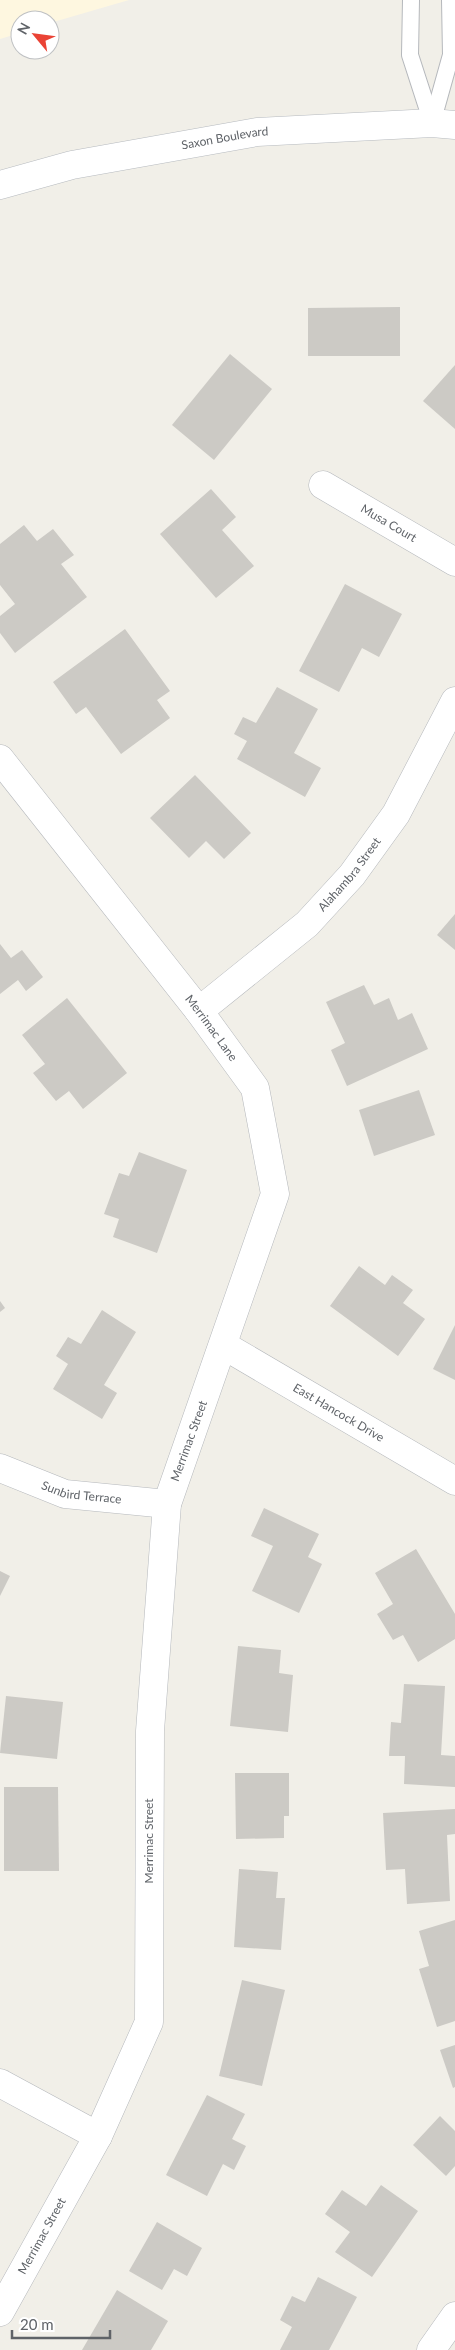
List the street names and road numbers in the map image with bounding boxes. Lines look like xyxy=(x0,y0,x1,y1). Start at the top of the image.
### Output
street label: Saxon Boulevard xyxy=(180,123,269,152)
street label: Musa Court xyxy=(358,501,420,545)
street label: Alahambra Street xyxy=(314,834,384,914)
street label: Merrimac Lane xyxy=(182,992,241,1064)
street label: East Hancock Drive xyxy=(291,1380,387,1445)
street label: Merrimac Street xyxy=(167,1398,210,1483)
street label: Sunbird Terrace xyxy=(39,1477,122,1507)
street label: Merrimac Street xyxy=(141,1798,156,1884)
street label: Merrimac Street xyxy=(14,2194,69,2277)

